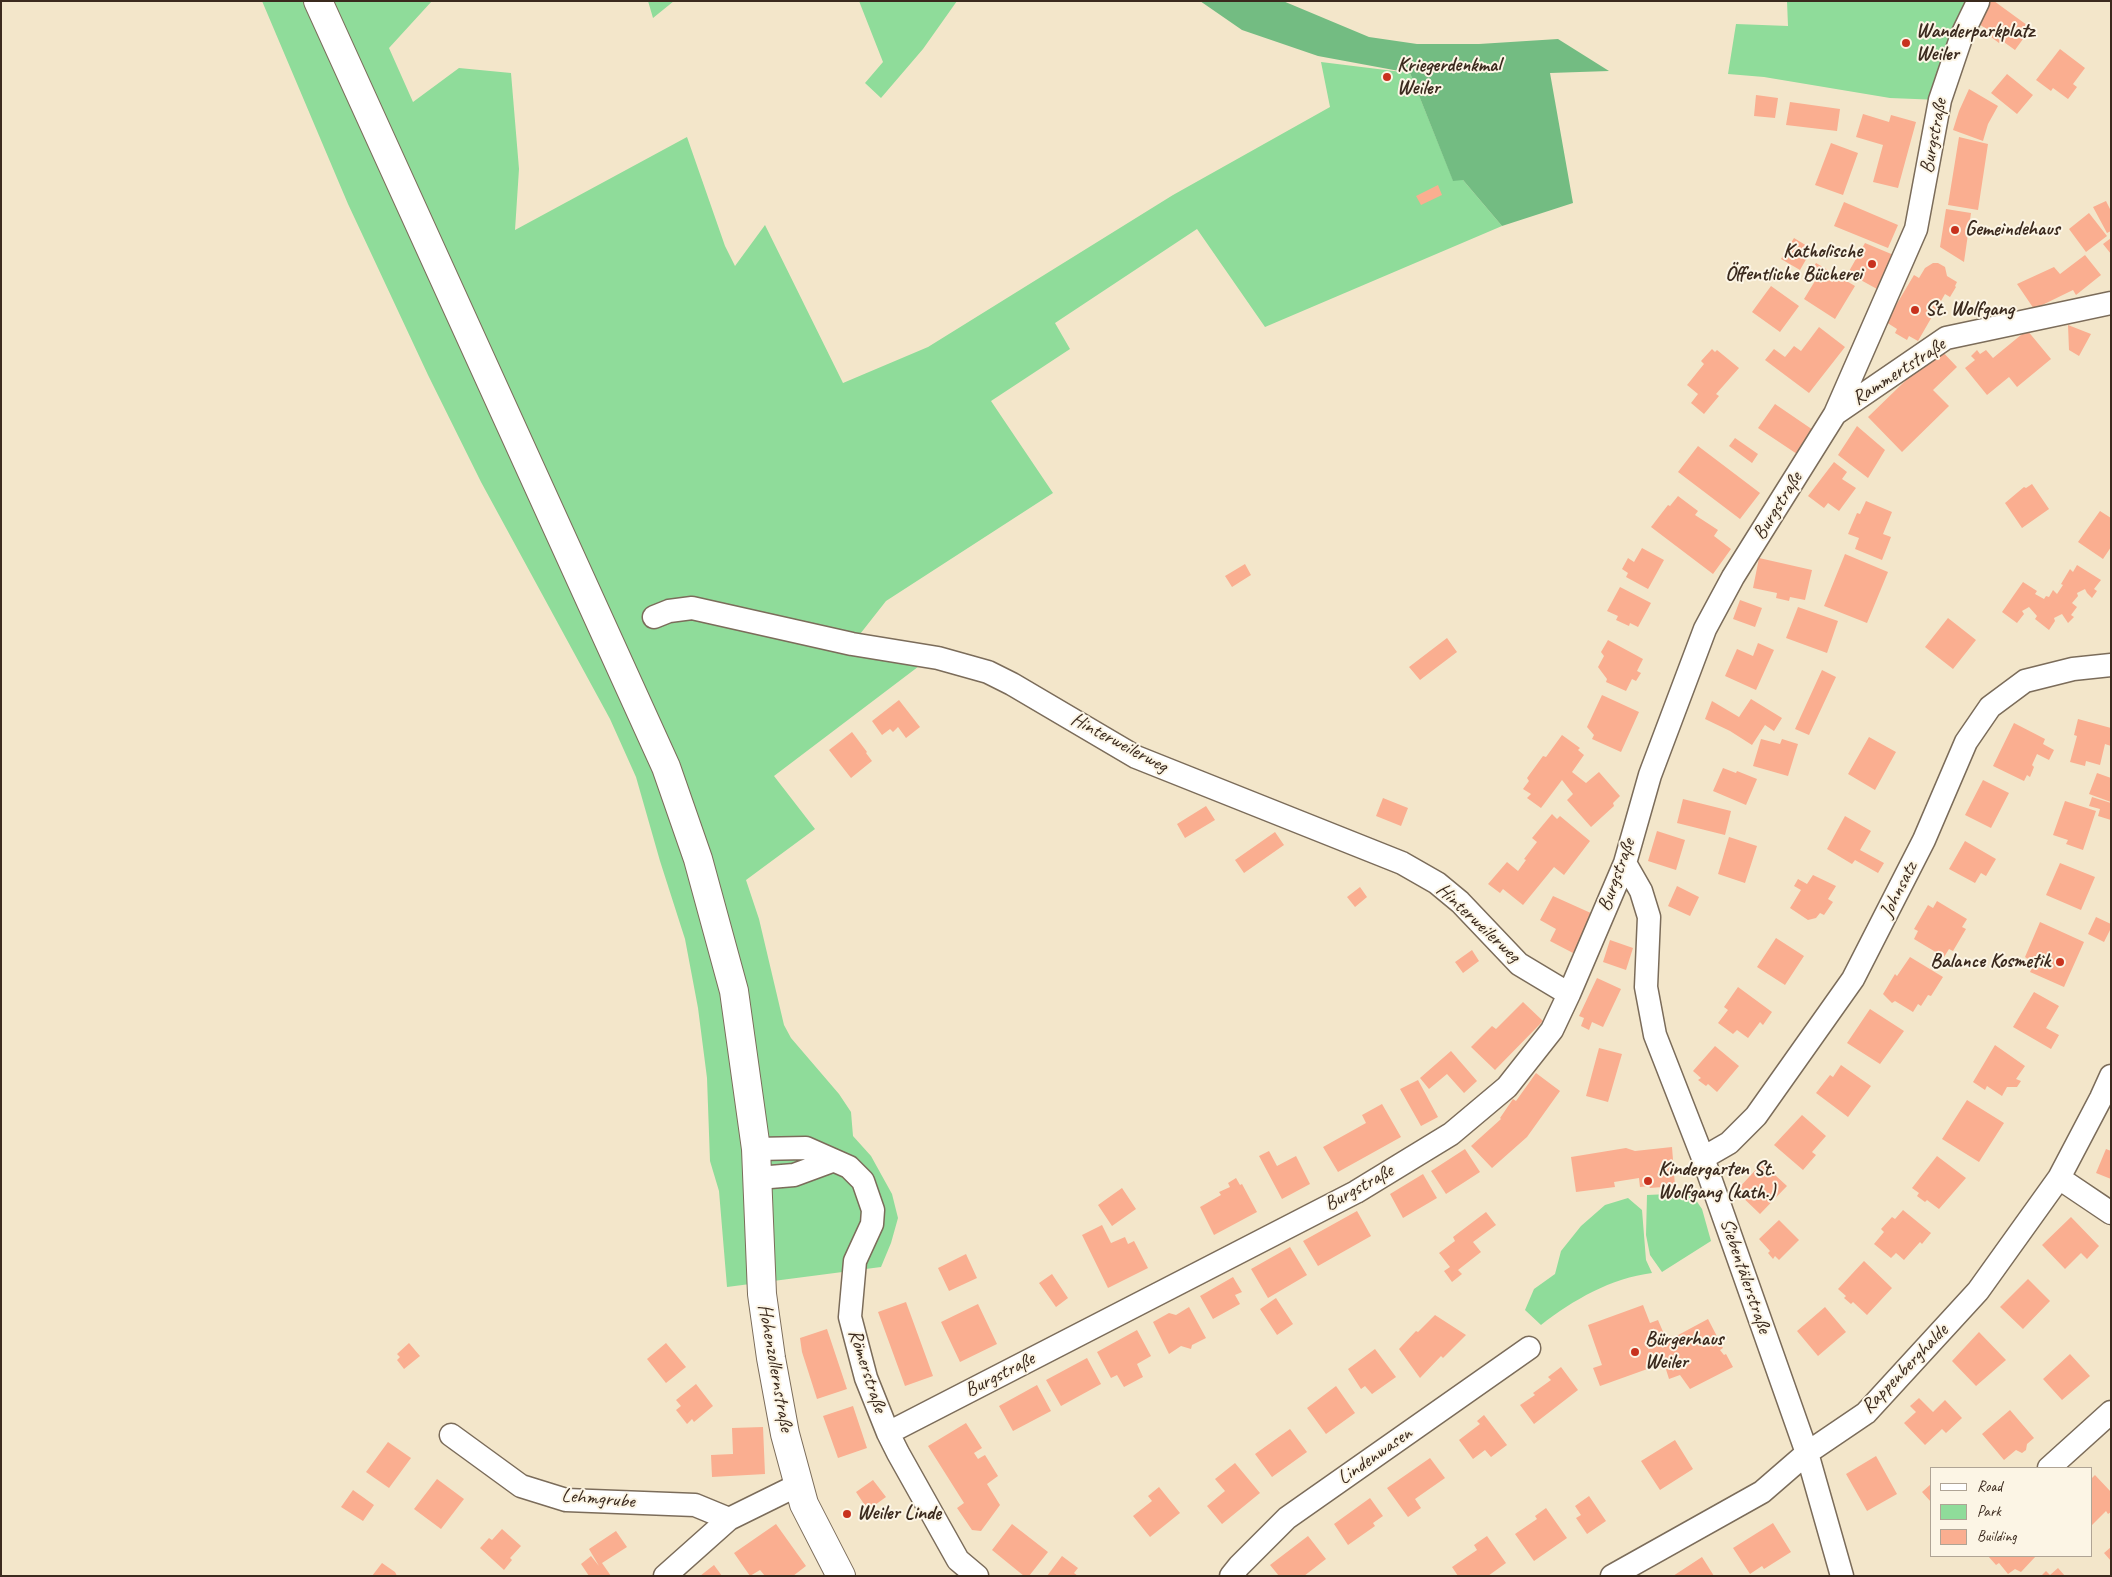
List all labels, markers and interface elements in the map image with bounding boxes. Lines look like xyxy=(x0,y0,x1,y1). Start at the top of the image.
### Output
place label: Wanderparkplatz Weiler xyxy=(1916,20,2034,67)
marker: Wanderparkplatz Weiler xyxy=(1900,37,1912,49)
place label: Kriegerdenkmal Weiler xyxy=(1397,54,1501,101)
marker: Kriegerdenkmal Weiler xyxy=(1381,71,1393,83)
street label: Burgstraße xyxy=(1915,97,1953,175)
place label: Gemeindehaus xyxy=(1965,218,2059,242)
marker: Gemeindehaus xyxy=(1949,224,1961,236)
place label: Katholische Öffentliche Bücherei xyxy=(1725,240,1862,287)
marker: Katholische Öffentliche Bücherei xyxy=(1866,258,1878,270)
place label: St. Wolfgang xyxy=(1925,298,2014,322)
marker: St. Wolfgang xyxy=(1909,304,1921,316)
street label: Rammertstraße xyxy=(1848,333,1950,411)
street label: Burgstraße xyxy=(1748,468,1808,544)
street label: Hinterweilerweg xyxy=(1067,707,1171,779)
street label: Burgstraße xyxy=(1593,836,1641,914)
street label: Johnsatz xyxy=(1875,858,1923,922)
street label: Hinterweilerweg xyxy=(1431,878,1525,968)
place label: Balance Kosmetik xyxy=(1930,950,2050,974)
marker: Balance Kosmetik xyxy=(2054,956,2066,968)
place label: Kindergarten St. Wolfgang (kath.) xyxy=(1658,1158,1775,1205)
street label: Burgstraße xyxy=(1320,1159,1398,1217)
marker: Kindergarten St. Wolfgang (kath.) xyxy=(1642,1175,1654,1187)
street label: Siebentälerstraße xyxy=(1714,1215,1776,1337)
street label: Hohenzollernstraße xyxy=(752,1302,798,1434)
street label: Rappenberghalde xyxy=(1856,1319,1954,1419)
street label: Römerstraße xyxy=(842,1326,892,1416)
place label: Bürgerhaus Weiler xyxy=(1645,1328,1723,1375)
marker: Bürgerhaus Weiler xyxy=(1629,1346,1641,1358)
street label: Burgstraße xyxy=(961,1347,1039,1403)
street label: Lindenwasen xyxy=(1333,1422,1417,1490)
legend xyxy=(1930,1467,2092,1557)
text: Road xyxy=(1977,1477,2002,1496)
street label: Lehmgrube xyxy=(560,1484,636,1514)
place label: Weiler Linde xyxy=(857,1502,941,1526)
text: Park xyxy=(1977,1502,2001,1521)
marker: Weiler Linde xyxy=(841,1508,853,1520)
text: Building xyxy=(1977,1527,2016,1546)

